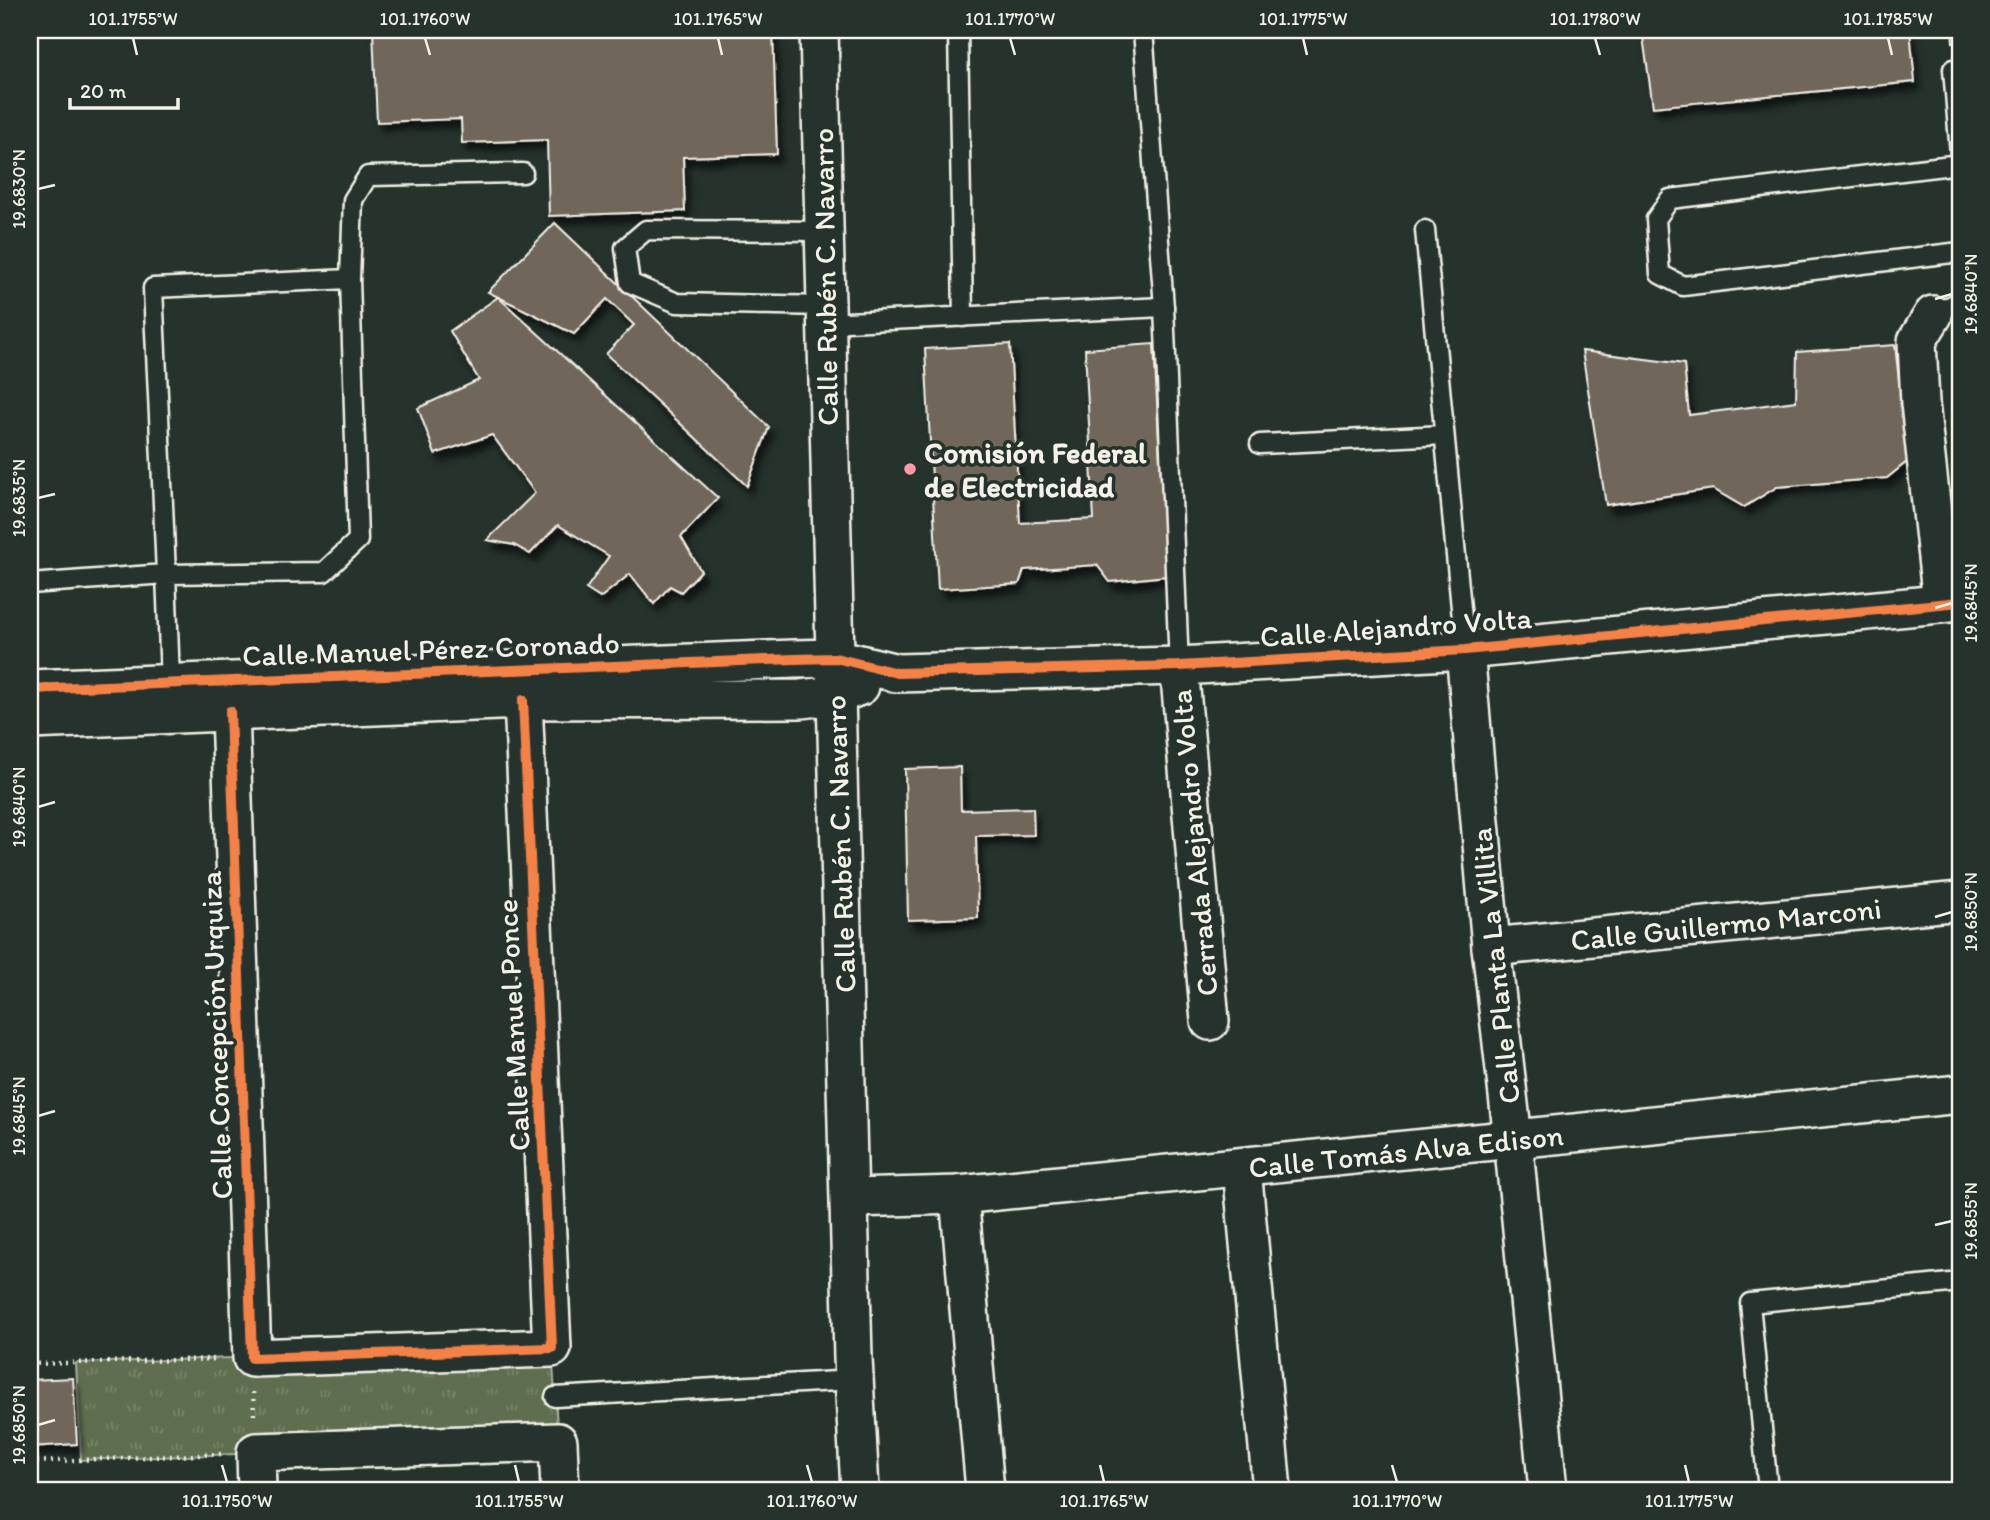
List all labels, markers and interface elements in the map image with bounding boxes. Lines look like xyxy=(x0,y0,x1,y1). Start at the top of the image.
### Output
text: 101.1755°W xyxy=(88,8,178,30)
text: 101.1760°W xyxy=(380,8,470,30)
text: 101.1765°W xyxy=(673,8,763,30)
text: 101.1770°W xyxy=(965,8,1055,30)
text: 101.1775°W xyxy=(1259,8,1347,30)
text: 101.1780°W xyxy=(1549,8,1641,30)
text: 101.1785°W xyxy=(1843,8,1933,30)
scale bar xyxy=(70,66,178,110)
text: 20 m xyxy=(80,78,127,103)
street label: Calle Rubén C. Navarro xyxy=(804,128,846,426)
text: 19.6830°N xyxy=(8,149,30,229)
text: 19.6840°N xyxy=(1960,254,1982,334)
place label: Comisión Federal de Electricidad xyxy=(924,434,1147,505)
text: 19.6835°N xyxy=(8,459,30,537)
marker: Comisión Federal de Electricidad xyxy=(902,461,918,477)
text: 19.6845°N xyxy=(1960,563,1982,643)
street label: Calle Alejandro Volta xyxy=(1259,599,1534,655)
street label: Calle Manuel Pérez Coronado xyxy=(242,624,620,674)
street label: Cerrada Alejandro Volta xyxy=(1162,688,1226,998)
street label: Calle Rubén C. Navarro xyxy=(816,694,864,994)
text: 19.6840°N xyxy=(8,767,30,847)
street label: Calle Planta La Villita xyxy=(1462,826,1528,1106)
street label: Calle Concepción Urquiza xyxy=(192,870,240,1200)
text: 19.6850°N xyxy=(1960,872,1982,952)
street label: Calle Guillermo Marconi xyxy=(1569,889,1883,959)
street label: Calle Manuel Ponce xyxy=(488,898,538,1152)
text: 19.6845°N xyxy=(8,1076,30,1156)
street label: Calle Tomás Alva Edison xyxy=(1247,1116,1565,1186)
text: 19.6855°N xyxy=(1960,1182,1982,1260)
text: 19.6850°N xyxy=(8,1385,30,1465)
text: 101.1750°W xyxy=(182,1490,272,1512)
text: 101.1755°W xyxy=(474,1490,564,1512)
text: 101.1760°W xyxy=(767,1490,857,1512)
text: 101.1765°W xyxy=(1059,1490,1149,1512)
text: 101.1770°W xyxy=(1352,1490,1442,1512)
text: 101.1775°W xyxy=(1645,1490,1733,1512)

